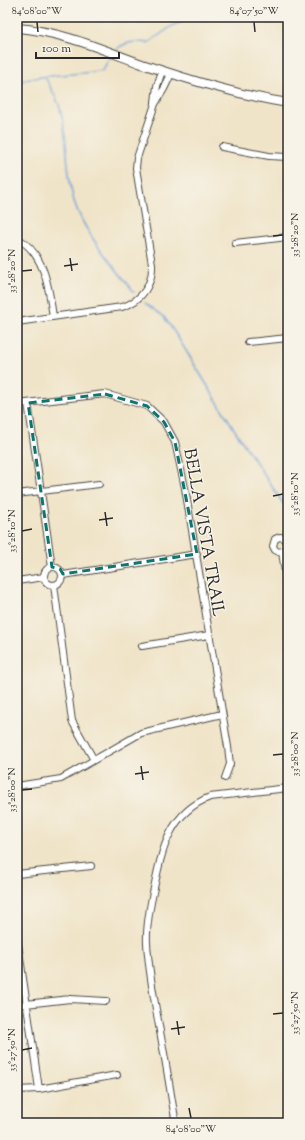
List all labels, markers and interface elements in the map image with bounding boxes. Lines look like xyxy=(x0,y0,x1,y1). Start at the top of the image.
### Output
text: 84°08'00"W xyxy=(12,4,62,19)
text: 84°07'50"W xyxy=(230,4,279,19)
scale bar xyxy=(36,34,119,60)
text: 100 m xyxy=(42,40,71,58)
text: 33°28'20"N xyxy=(288,213,303,257)
text: 33°28'20"N xyxy=(5,249,20,293)
street label: BELLA VISTA TRAIL xyxy=(176,447,230,618)
text: 33°28'10"N xyxy=(288,472,303,516)
text: 33°28'10"N xyxy=(5,509,20,553)
text: 33°28'00"N xyxy=(288,732,303,776)
text: 33°28'00"N xyxy=(5,768,20,812)
text: 33°27'50"N xyxy=(288,991,303,1035)
text: 33°27'50"N xyxy=(5,1028,20,1072)
text: 84°08'00"W xyxy=(166,1122,216,1137)

